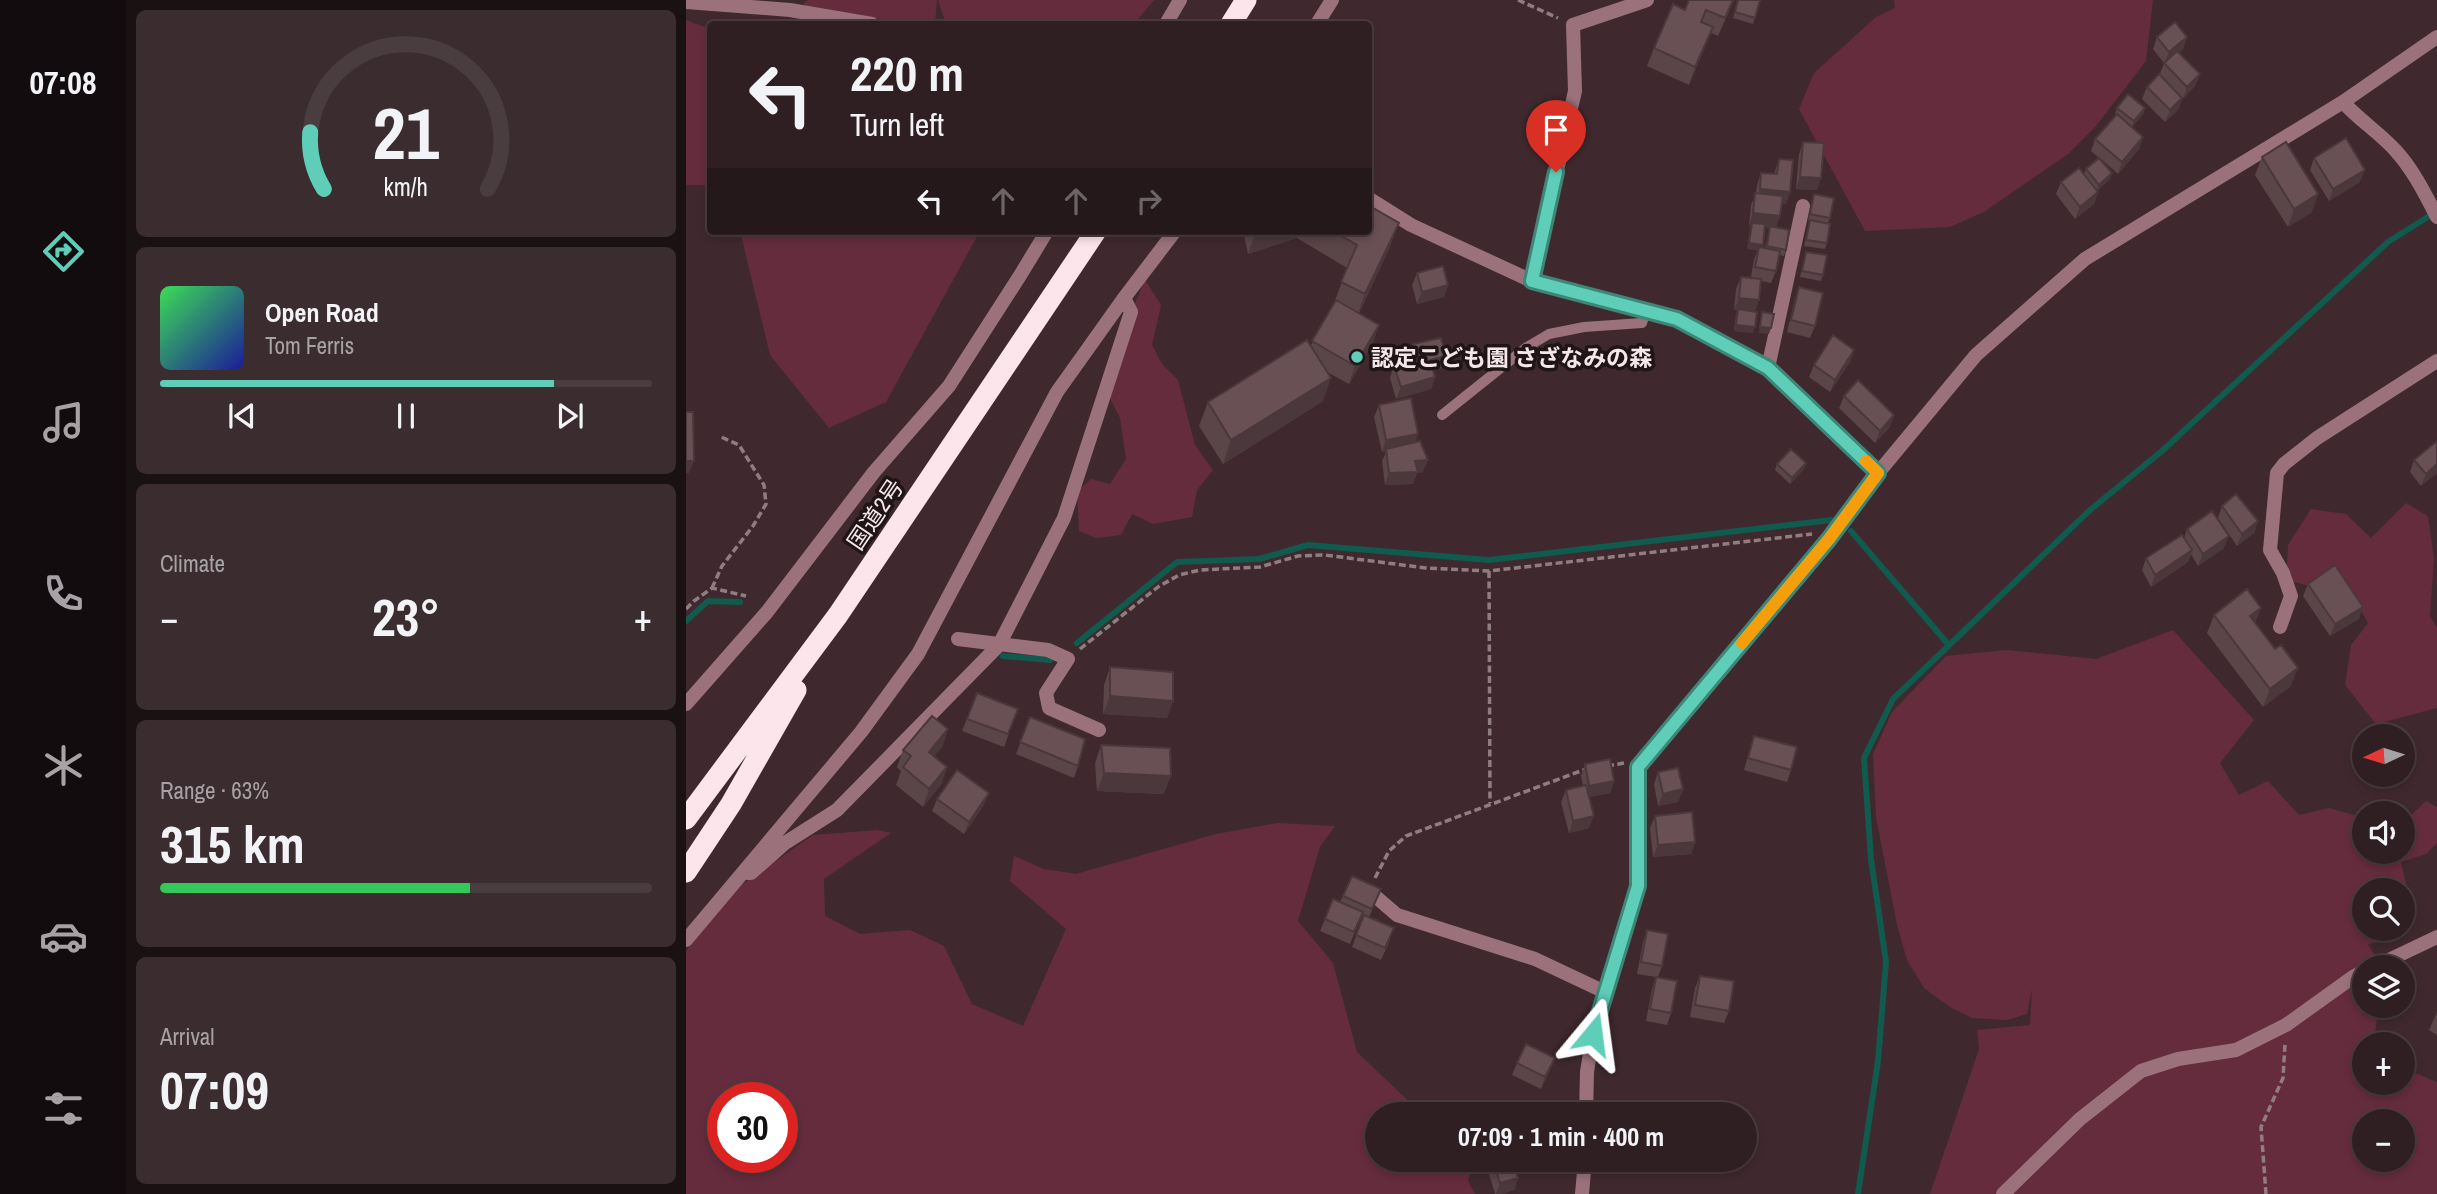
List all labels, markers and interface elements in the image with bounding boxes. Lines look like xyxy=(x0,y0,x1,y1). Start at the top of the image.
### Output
text: 220 m xyxy=(850,40,964,106)
icon: left xyxy=(735,49,826,140)
text: 07:08 xyxy=(29,61,97,104)
text: 21 xyxy=(373,85,440,183)
pin xyxy=(1526,100,1586,172)
text: Turn left xyxy=(850,103,944,146)
icon: arrive xyxy=(1537,111,1575,149)
text: km/h xyxy=(384,170,428,204)
icon: left xyxy=(911,182,949,220)
icon: ahead xyxy=(984,182,1022,220)
icon: ahead xyxy=(1057,182,1095,220)
icon: right xyxy=(1130,182,1168,220)
icon: directions xyxy=(39,227,88,276)
text: Open Road xyxy=(265,295,379,330)
text: Tom Ferris xyxy=(265,330,354,361)
place label: 認定こども園 さざなみの森 xyxy=(1371,342,1652,373)
marker: 認定こども園 さざなみの森 xyxy=(1349,349,1365,365)
icon: previous xyxy=(223,397,261,435)
icon: pause xyxy=(387,397,425,435)
icon: next xyxy=(551,397,589,435)
icon: music xyxy=(39,398,88,447)
street label: 国道2号 xyxy=(840,472,910,556)
text: Climate xyxy=(160,548,225,579)
icon: phone xyxy=(39,569,88,618)
text: 23° xyxy=(372,582,440,652)
text: − xyxy=(160,592,178,643)
text: + xyxy=(634,592,652,643)
north arrow xyxy=(2352,724,2415,788)
map controls xyxy=(2352,724,2415,1172)
icon: climate xyxy=(39,741,88,790)
text: Range · 63% xyxy=(160,775,269,806)
button: sound xyxy=(2352,801,2415,864)
text: 315 km xyxy=(160,809,305,879)
button: search xyxy=(2352,878,2415,941)
icon: car xyxy=(39,912,88,961)
button: layers xyxy=(2352,955,2415,1018)
position arrow xyxy=(1556,997,1630,1071)
text: Arrival xyxy=(160,1021,215,1052)
button: + xyxy=(2352,1032,2415,1095)
text: 07:09 xyxy=(160,1055,269,1125)
speed limit sign: 30 xyxy=(707,1082,798,1173)
icon: filters xyxy=(39,1084,88,1133)
button: − xyxy=(2352,1109,2415,1172)
text: 07:09 · 1 min · 400 m xyxy=(1458,1119,1664,1154)

